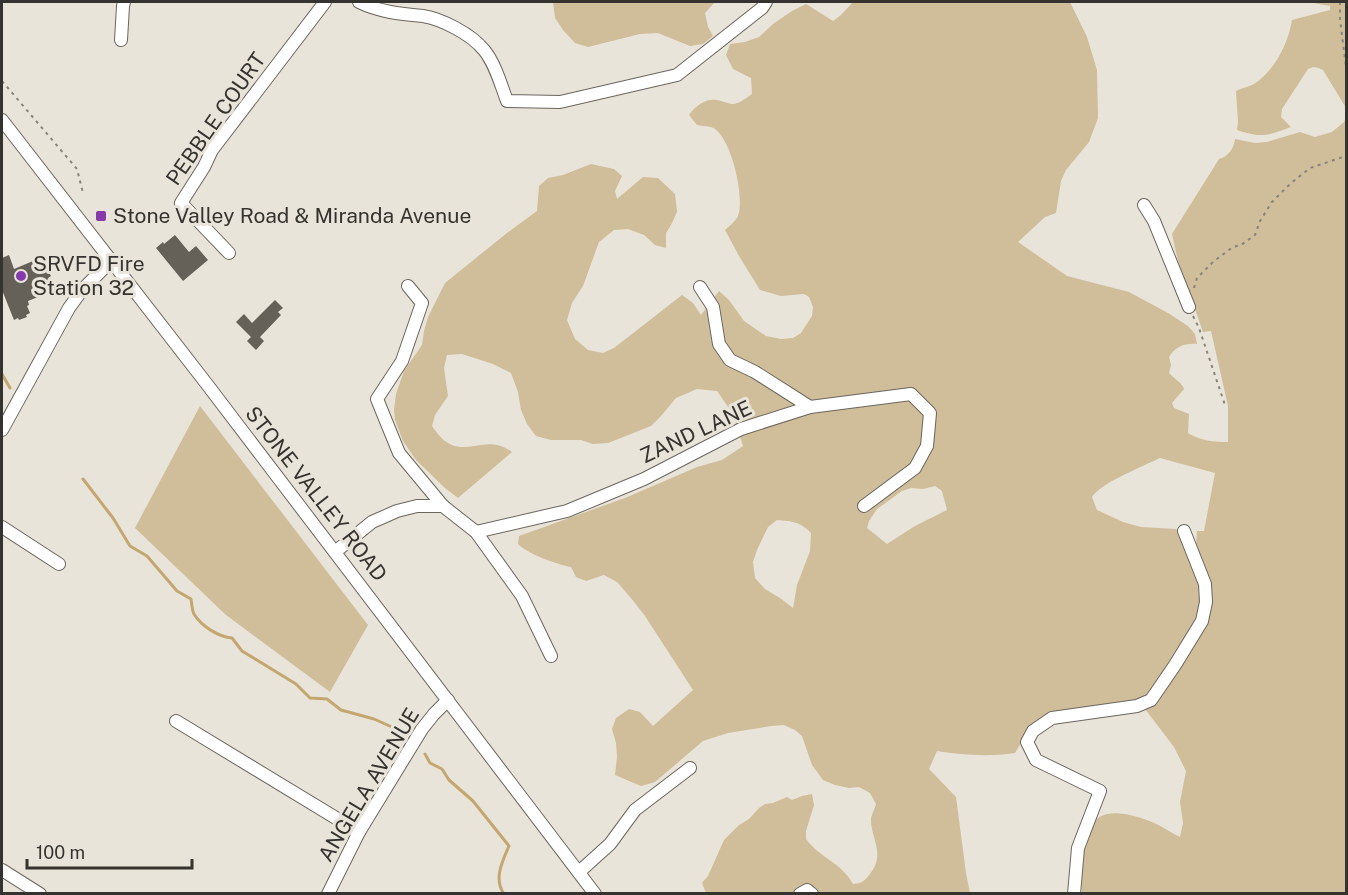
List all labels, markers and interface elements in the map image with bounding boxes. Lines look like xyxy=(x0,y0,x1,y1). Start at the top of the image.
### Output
street label: PEBBLE COURT xyxy=(161,48,271,190)
place label: Stone Valley Road & Miranda Avenue xyxy=(113,203,471,228)
marker: Stone Valley Road & Miranda Avenue xyxy=(94,209,108,223)
place label: SRVFD Fire Station 32 xyxy=(33,251,145,300)
marker: SRVFD Fire Station 32 xyxy=(14,269,28,283)
street label: ZAND LANE xyxy=(636,395,755,468)
street label: STONE VALLEY ROAD xyxy=(240,401,392,586)
street label: ANGELA AVENUE xyxy=(313,703,424,866)
scale bar xyxy=(27,832,192,870)
text: 100 m xyxy=(36,842,85,863)

